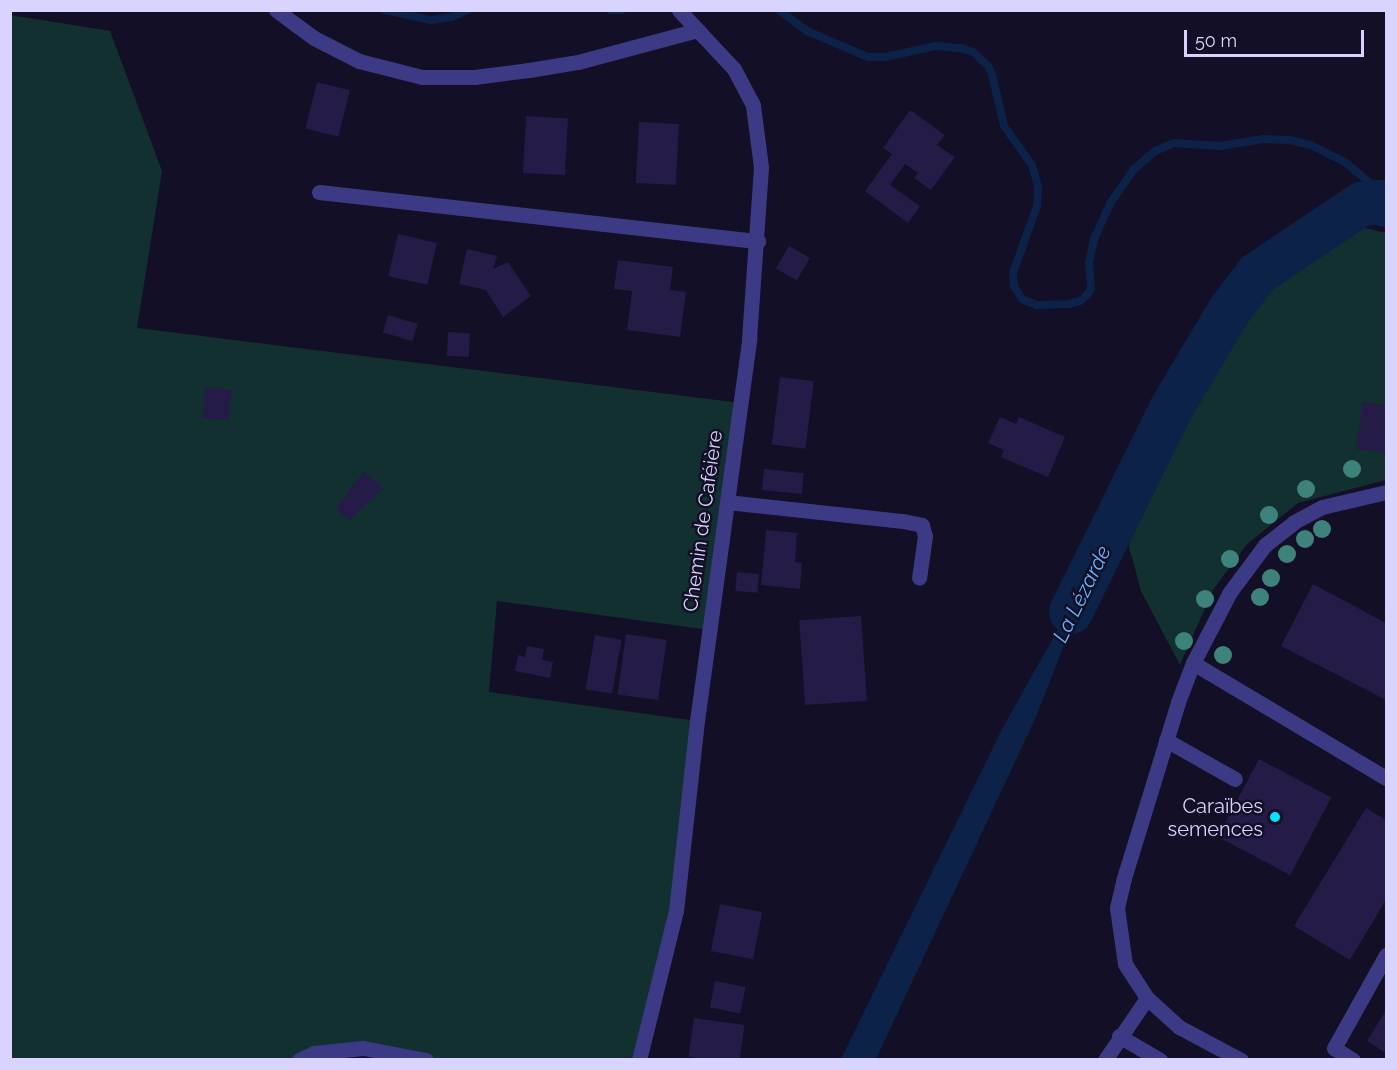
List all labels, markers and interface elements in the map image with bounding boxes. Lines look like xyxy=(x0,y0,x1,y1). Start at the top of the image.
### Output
scale bar xyxy=(1187,18,1367,56)
text: 50 m xyxy=(1195,30,1237,51)
street label: Chemin de Caféière xyxy=(678,429,728,613)
water label: La Lézarde xyxy=(1048,542,1116,646)
place label: Caraïbes semences xyxy=(1168,794,1263,841)
marker: Caraïbes semences xyxy=(1268,810,1282,824)

